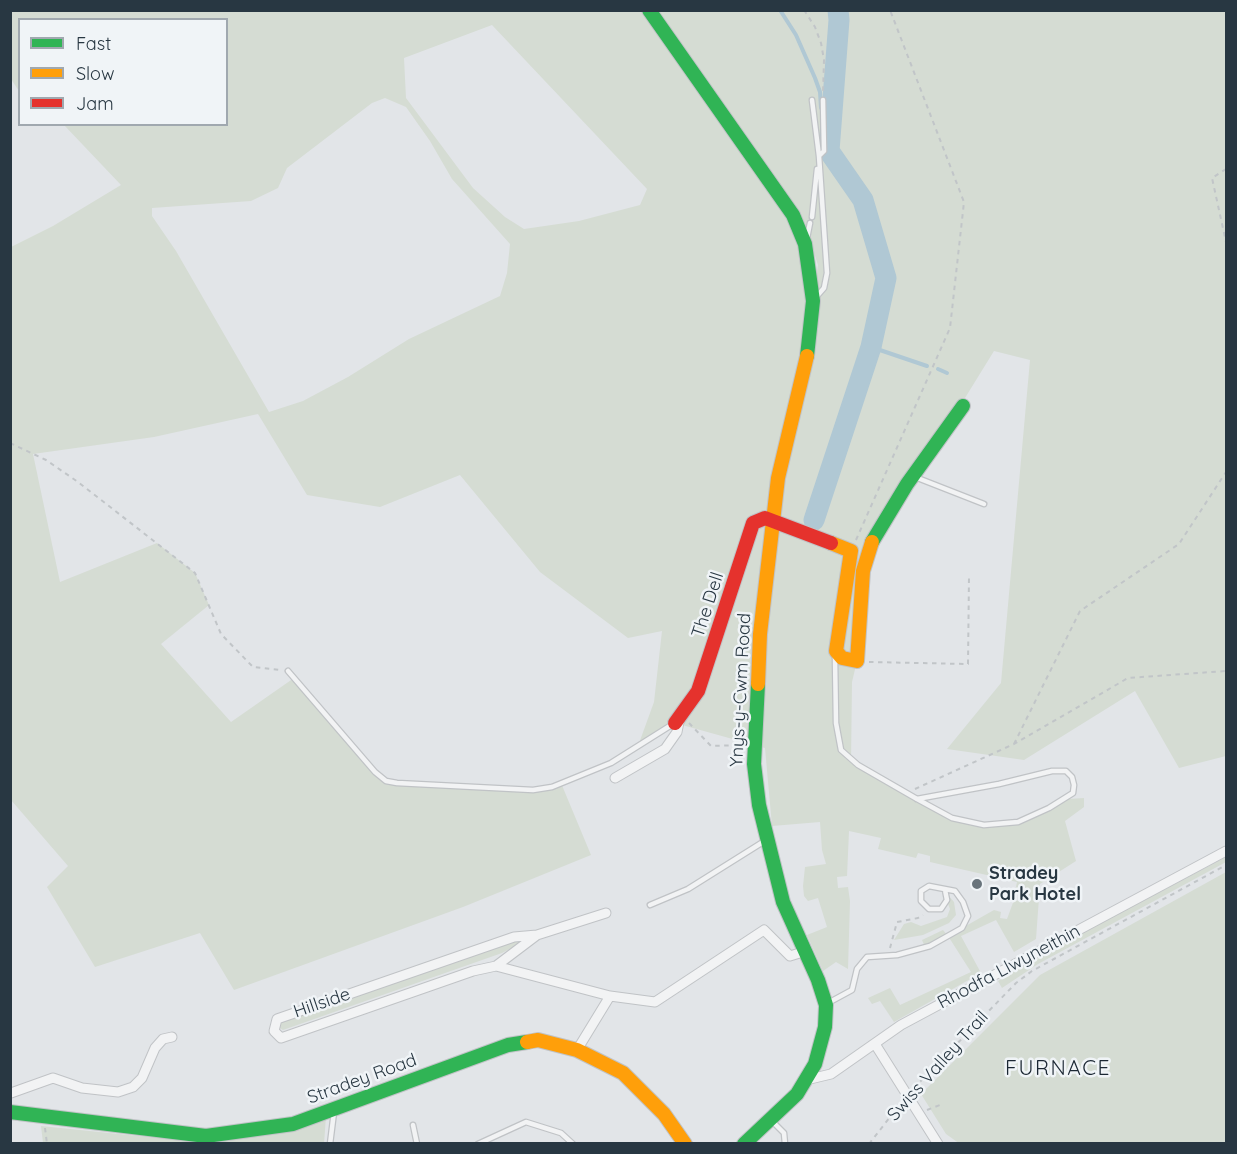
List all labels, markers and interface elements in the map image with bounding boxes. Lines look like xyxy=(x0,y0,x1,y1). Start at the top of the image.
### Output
legend xyxy=(18,18,228,126)
text: Fast xyxy=(76,32,111,55)
text: Slow xyxy=(76,62,114,85)
text: Jam xyxy=(76,92,114,115)
street label: The Dell xyxy=(687,569,729,641)
street label: Ynys-y-Cwm Road xyxy=(726,613,756,767)
place label: Stradey Park Hotel xyxy=(989,863,1081,906)
marker: Stradey Park Hotel xyxy=(970,877,984,891)
street label: Rhodfa Llwyneithin xyxy=(934,920,1084,1014)
street label: Hillside xyxy=(291,983,353,1023)
street label: Swiss Valley Trail xyxy=(883,1007,993,1125)
street label: Stradey Road xyxy=(304,1049,420,1109)
district label: FURNACE xyxy=(1005,1056,1111,1082)

